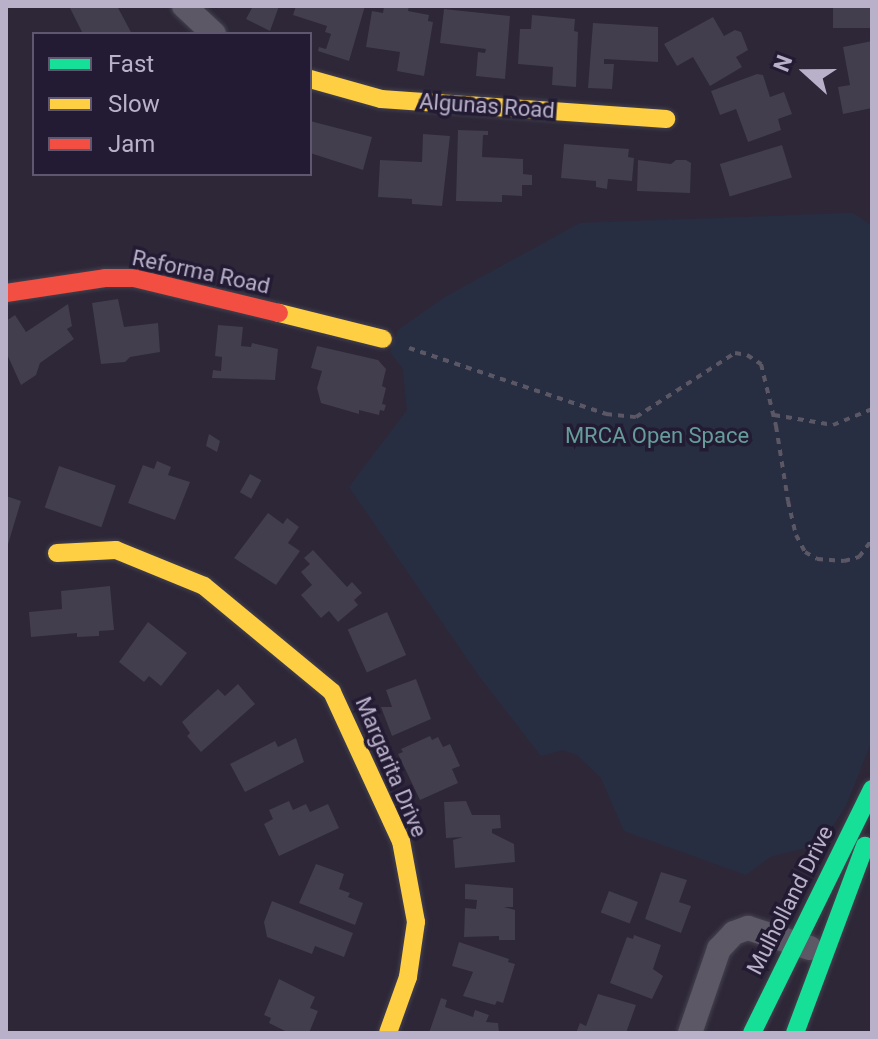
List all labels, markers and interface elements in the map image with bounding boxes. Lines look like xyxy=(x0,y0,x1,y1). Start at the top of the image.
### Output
legend xyxy=(32,32,312,176)
north arrow xyxy=(766,32,846,112)
text: Fast xyxy=(108,50,154,78)
text: N xyxy=(769,51,798,75)
street label: Algunas Road xyxy=(418,88,556,124)
text: Slow xyxy=(108,90,160,118)
text: Jam xyxy=(108,130,155,158)
street label: Reforma Road xyxy=(130,245,272,299)
park label: MRCA Open Space xyxy=(565,423,749,449)
street label: Margarita Drive xyxy=(350,693,432,841)
street label: Mulholland Drive xyxy=(741,821,839,979)

